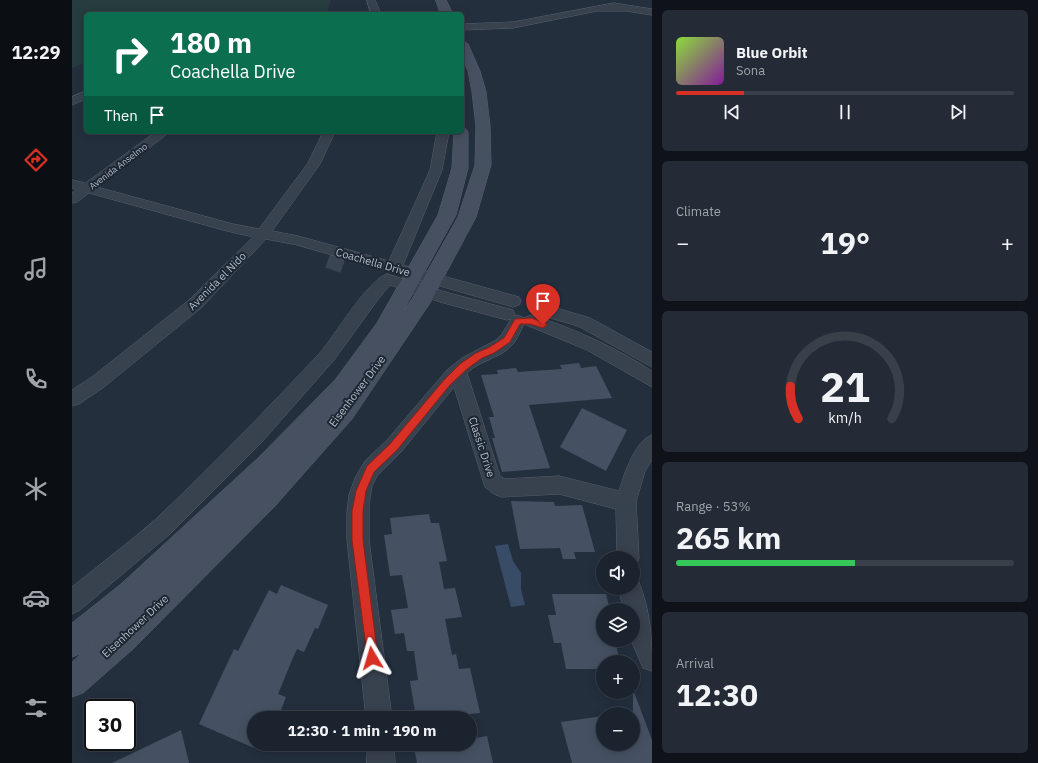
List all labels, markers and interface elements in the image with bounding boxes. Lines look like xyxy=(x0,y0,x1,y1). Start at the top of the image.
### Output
text: 180 m xyxy=(170,24,252,61)
icon: right xyxy=(104,28,156,80)
text: 12:29 xyxy=(11,41,61,64)
text: Blue Orbit xyxy=(736,43,807,62)
text: Coachella Drive xyxy=(170,60,295,83)
text: Sona xyxy=(736,62,765,79)
icon: previous xyxy=(721,101,743,123)
icon: pause xyxy=(834,101,856,123)
icon: next xyxy=(947,101,969,123)
icon: arrive xyxy=(146,104,168,126)
text: Then xyxy=(104,106,138,125)
street label: Avenida Anselmo xyxy=(87,141,149,191)
icon: directions xyxy=(22,146,50,174)
text: Climate xyxy=(676,203,721,220)
text: 19° xyxy=(820,223,870,262)
text: − xyxy=(676,228,689,257)
text: + xyxy=(1001,228,1014,257)
street label: Coachella Drive xyxy=(334,245,412,279)
street label: Avenida el Nido xyxy=(185,249,249,313)
icon: music xyxy=(22,255,50,283)
pin xyxy=(526,284,560,325)
icon: arrive xyxy=(532,290,554,312)
street label: Eisenhower Drive xyxy=(326,353,388,429)
text: 21 xyxy=(820,359,870,413)
icon: phone xyxy=(22,365,50,393)
text: km/h xyxy=(828,408,862,427)
street label: Classic Drive xyxy=(466,415,498,479)
icon: climate xyxy=(22,475,50,503)
text: Range · 53% xyxy=(676,498,750,515)
text: 265 km xyxy=(676,518,781,557)
map controls xyxy=(596,551,640,751)
button: sound xyxy=(596,551,640,595)
icon: car xyxy=(22,584,50,612)
street label: Eisenhower Drive xyxy=(99,592,171,660)
button: layers xyxy=(596,603,640,647)
position arrow xyxy=(351,637,393,679)
button: + xyxy=(596,655,640,699)
text: Arrival xyxy=(676,655,714,672)
text: 12:30 xyxy=(676,675,758,714)
icon: filters xyxy=(22,694,50,722)
speed limit sign: 30 xyxy=(84,699,136,751)
button: − xyxy=(596,707,640,751)
text: 12:30 · 1 min · 190 m xyxy=(288,721,436,740)

